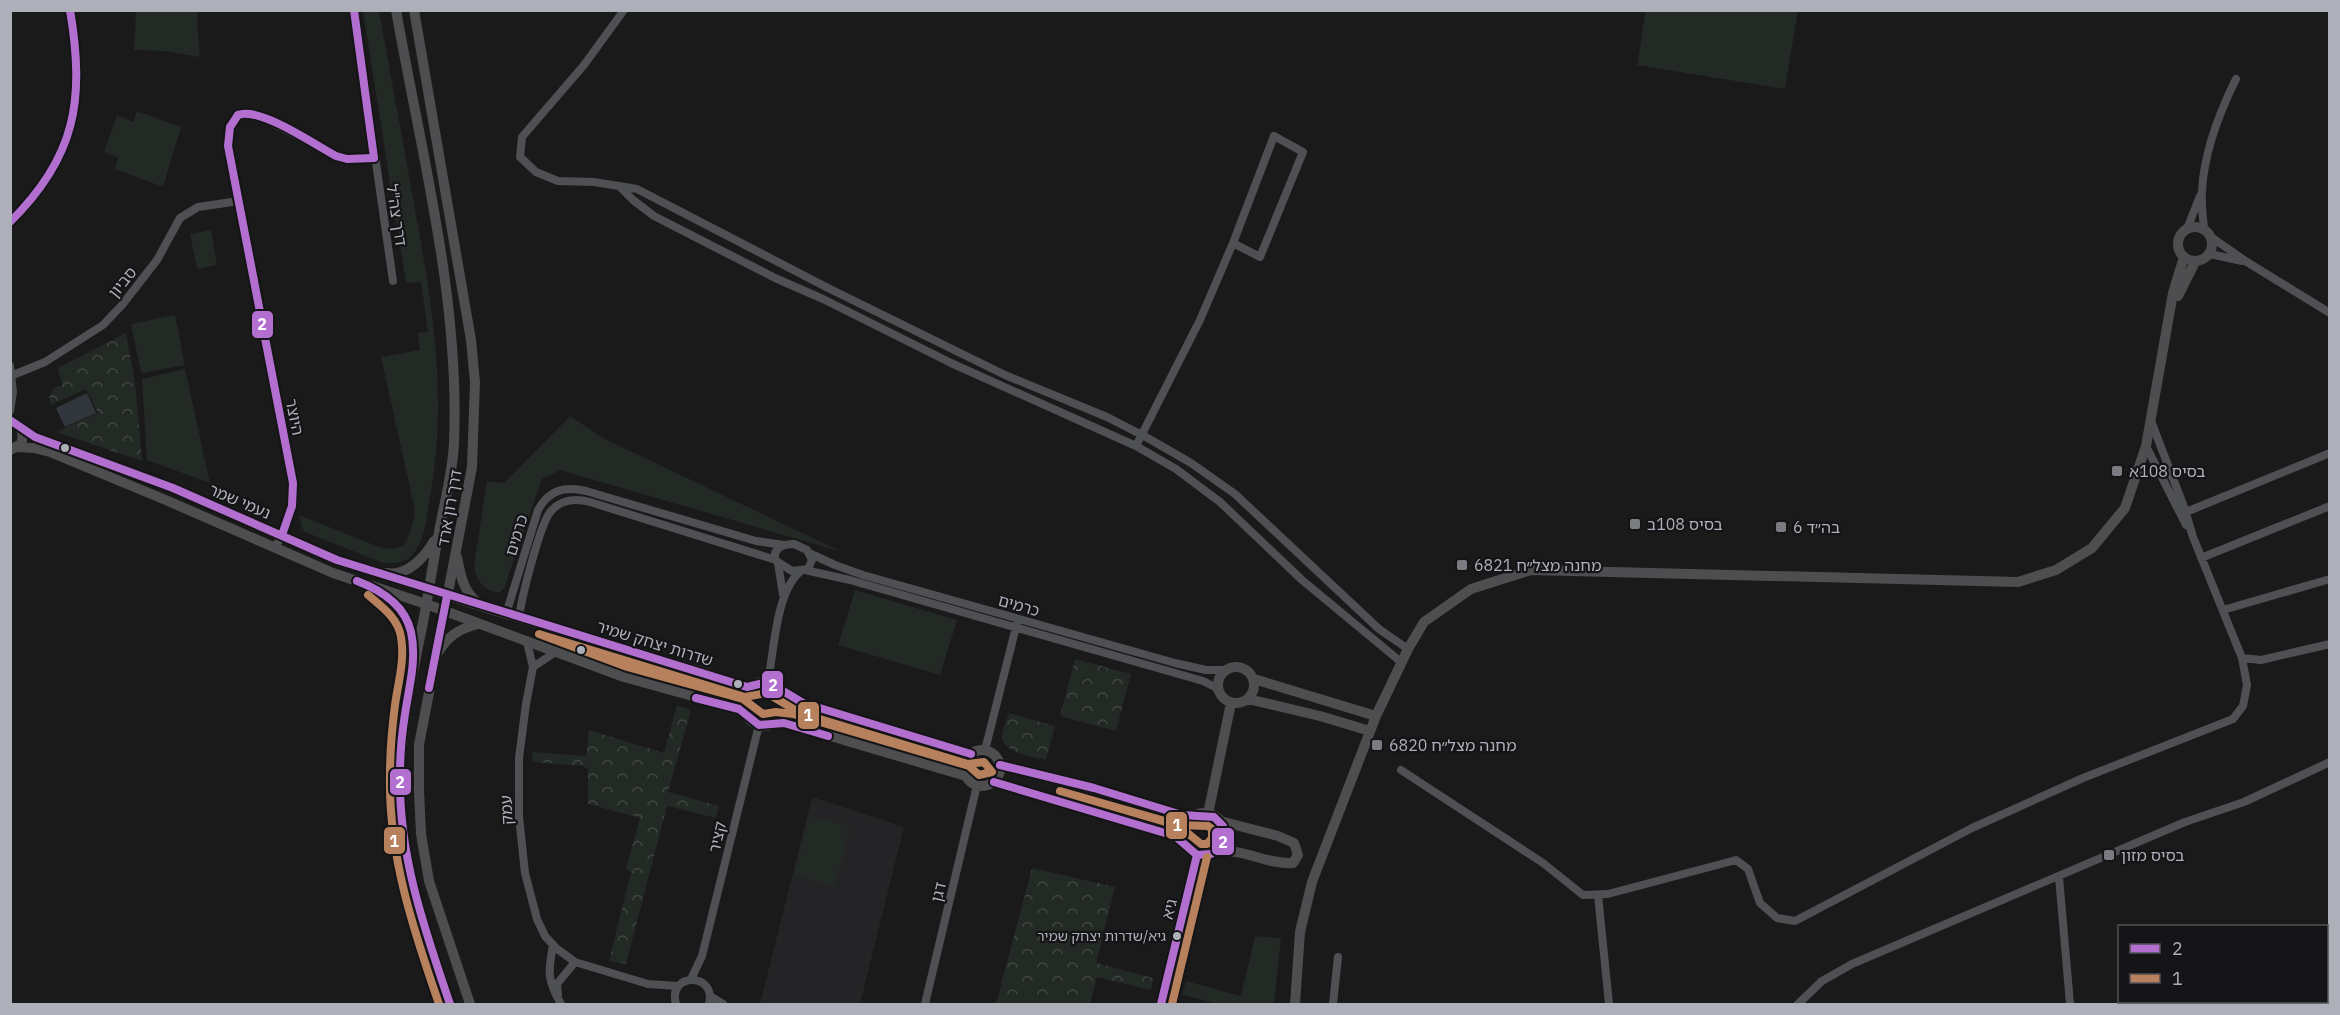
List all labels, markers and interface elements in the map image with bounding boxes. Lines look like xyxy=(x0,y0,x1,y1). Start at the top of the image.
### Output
street label: דרך צה"ל xyxy=(382,182,412,248)
street label: סביון xyxy=(103,262,141,302)
line badge: 2 xyxy=(251,310,274,339)
text: 2 xyxy=(257,314,267,334)
street label: היוצר xyxy=(282,397,308,437)
unlabelled marker xyxy=(59,442,71,454)
place label: בסיס 108א xyxy=(2129,461,2206,481)
marker: בסיס 108א xyxy=(2110,464,2124,478)
street label: דרך רון ארד xyxy=(432,467,466,548)
street label: נעמי שמר xyxy=(206,479,274,523)
street label: כרמים xyxy=(500,512,532,558)
place label: בסיס 108ב xyxy=(1647,514,1723,534)
marker: בסיס 108ב xyxy=(1628,517,1642,531)
place label: בה״ד 6 xyxy=(1793,517,1840,537)
marker: בה״ד 6 xyxy=(1774,520,1788,534)
place label: מחנה מצל״ח 6821 xyxy=(1474,555,1601,575)
marker: מחנה מצל״ח 6821 xyxy=(1455,558,1469,572)
street label: כרמים xyxy=(996,590,1042,620)
street label: שדרות יצחק שמיר xyxy=(594,616,716,670)
unlabelled marker xyxy=(575,644,587,656)
line badge: 2 xyxy=(761,670,784,699)
text: 2 xyxy=(768,675,778,695)
unlabelled marker xyxy=(732,678,744,690)
line badge: 1 xyxy=(797,701,820,730)
text: 1 xyxy=(803,705,813,725)
place label: מחנה מצל״ח 6820 xyxy=(1389,735,1516,755)
marker: מחנה מצל״ח 6820 xyxy=(1370,738,1384,752)
line badge: 2 xyxy=(389,768,412,796)
text: 2 xyxy=(395,772,405,792)
street label: עמק xyxy=(495,794,517,826)
line badge: 1 xyxy=(1165,811,1188,840)
text: 1 xyxy=(1172,815,1182,835)
street label: קציר xyxy=(704,819,730,855)
line badge: 1 xyxy=(383,826,406,855)
line badge: 2 xyxy=(1211,827,1235,856)
text: 1 xyxy=(389,831,399,851)
text: 2 xyxy=(1218,832,1228,852)
place label: בסיס מזון xyxy=(2121,845,2185,865)
marker: בסיס מזון xyxy=(2102,848,2116,862)
street label: דגן xyxy=(926,880,950,904)
street label: גיא xyxy=(1157,897,1181,921)
legend xyxy=(2118,925,2328,1003)
place label: גיא/שדרות יצחק שמיר xyxy=(1037,927,1166,945)
marker: גיא/שדרות יצחק שמיר xyxy=(1171,930,1183,942)
text: 2 xyxy=(2172,937,2183,960)
text: 1 xyxy=(2172,967,2183,990)

